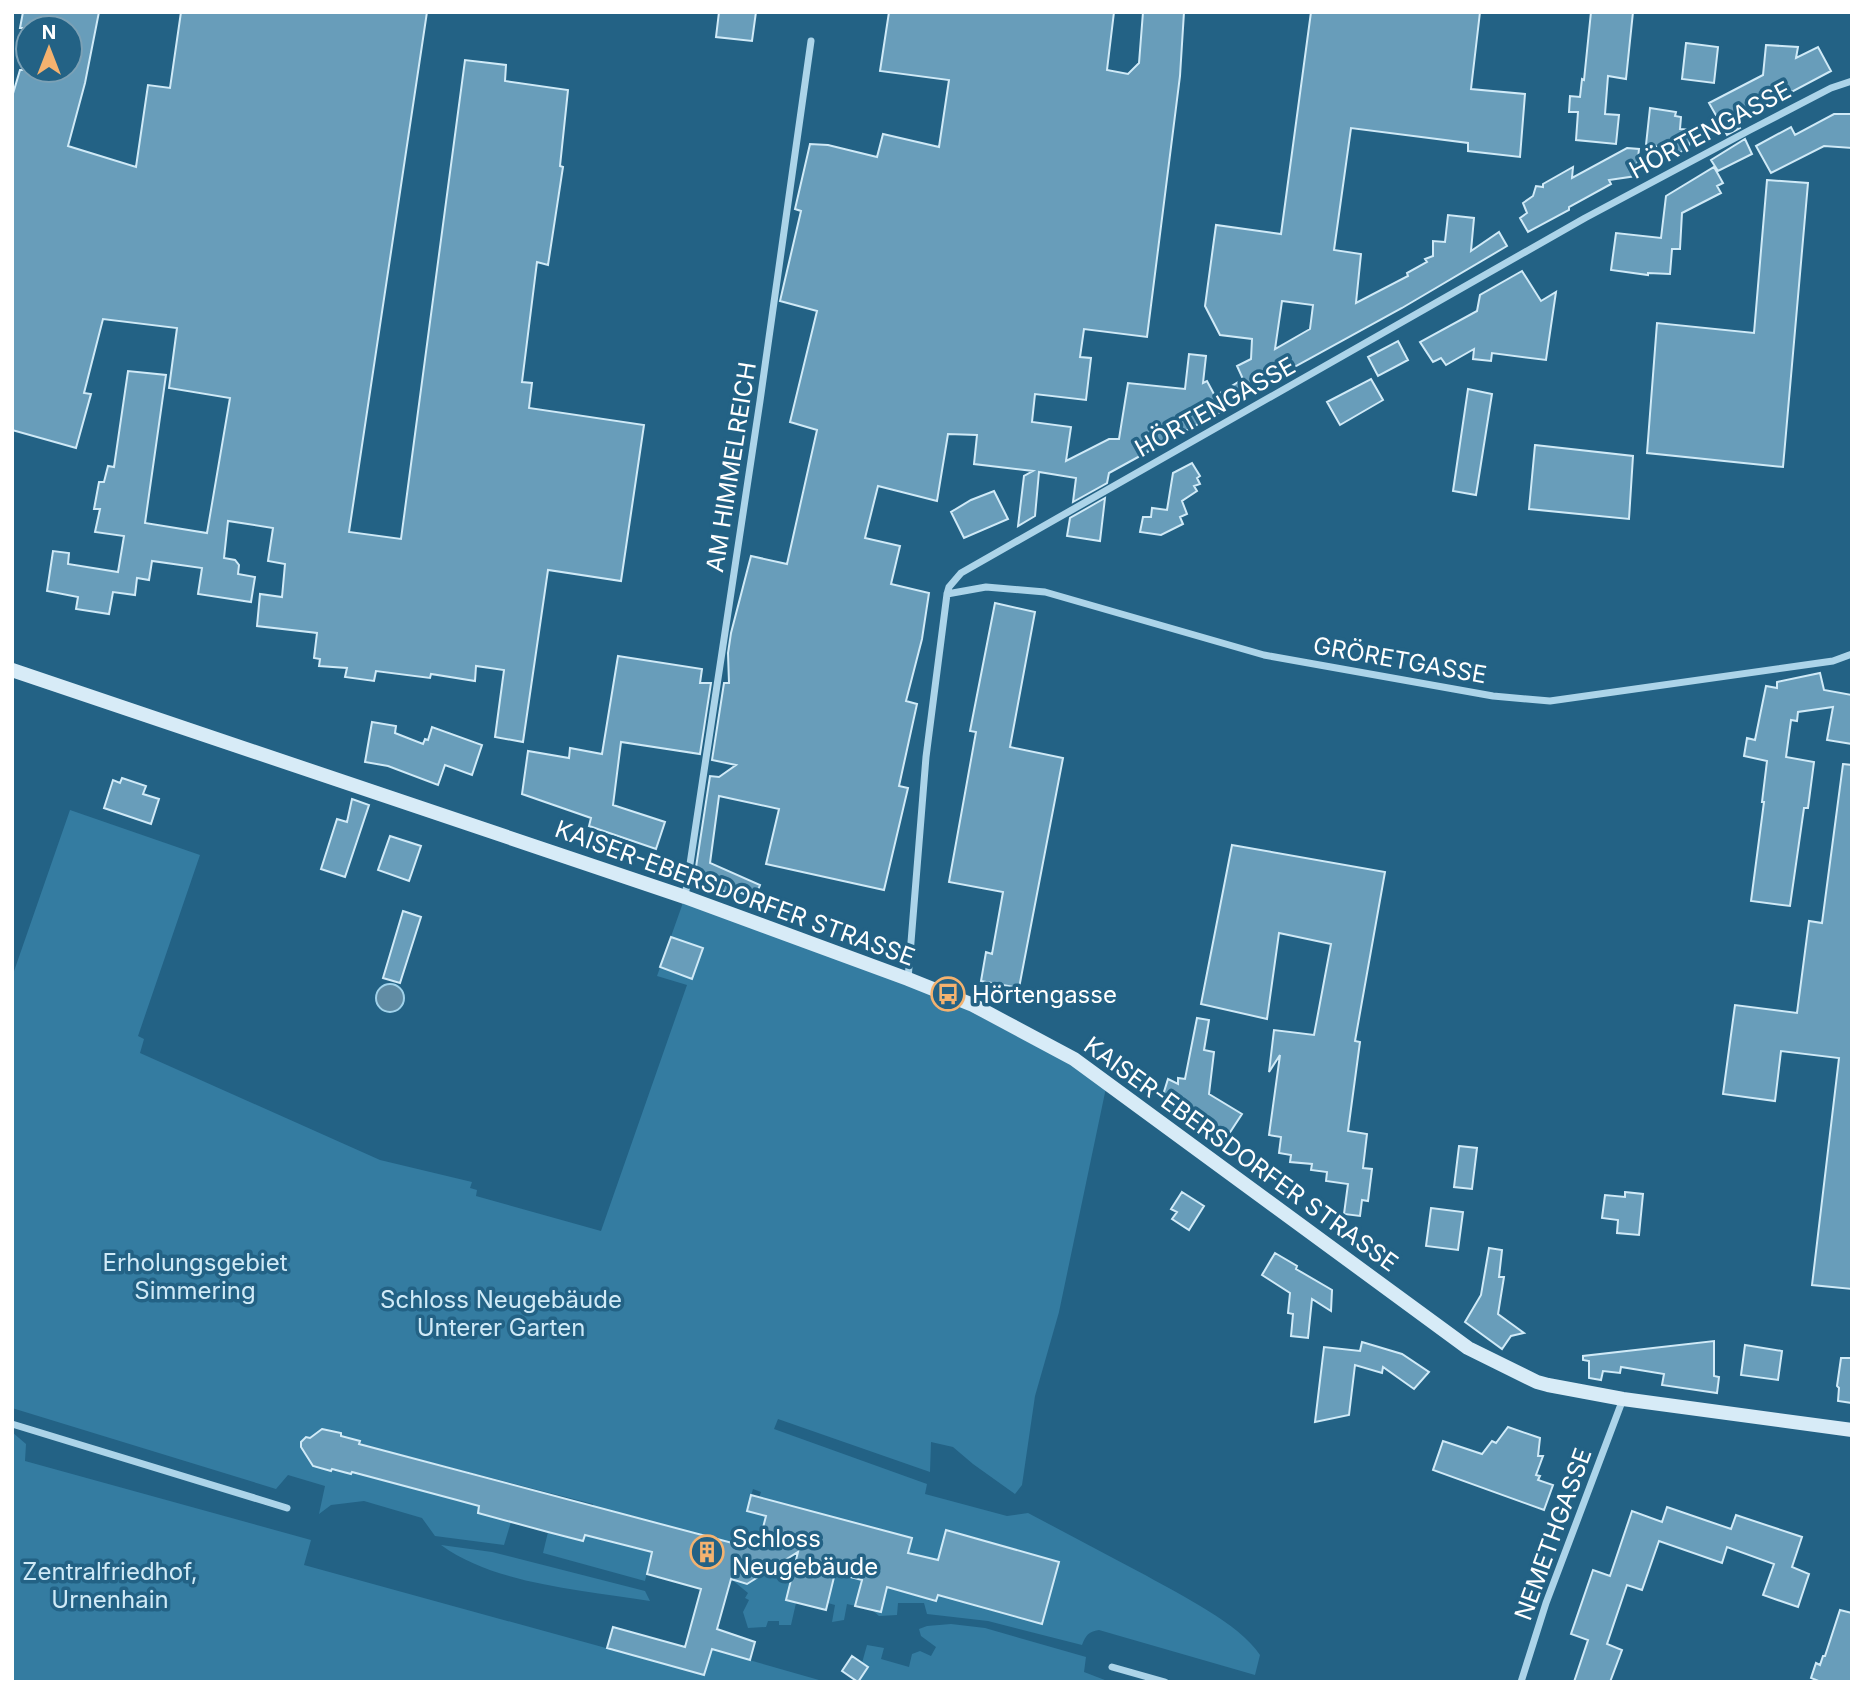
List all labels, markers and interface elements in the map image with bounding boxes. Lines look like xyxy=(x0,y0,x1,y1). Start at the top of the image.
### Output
north arrow xyxy=(14,14,84,84)
text: N xyxy=(42,21,56,44)
street label: HÖRTENGASSE xyxy=(1624,75,1796,185)
street label: HÖRTENGASSE xyxy=(1130,351,1300,463)
street label: AM HIMMELREICH xyxy=(700,360,762,574)
street label: GRÖRETGASSE xyxy=(1311,630,1489,690)
street label: KAISER-EBERSDORFER STRASSE xyxy=(551,814,919,972)
bus stop icon: Hörtengasse xyxy=(929,975,967,1013)
place label: Hörtengasse xyxy=(972,980,1117,1009)
street label: KAISER-EBERSDORFER STRASSE xyxy=(1078,1030,1404,1278)
park label: Erholungsgebiet Simmering xyxy=(102,1248,288,1305)
park label: Schloss Neugebäude Unterer Garten xyxy=(380,1285,622,1342)
street label: NEMETHGASSE xyxy=(1508,1444,1598,1624)
place label: Schloss Neugebäude xyxy=(732,1524,878,1581)
building icon: Schloss Neugebäude xyxy=(688,1533,726,1571)
park label: Zentralfriedhof, Urnenhain xyxy=(22,1557,198,1614)

